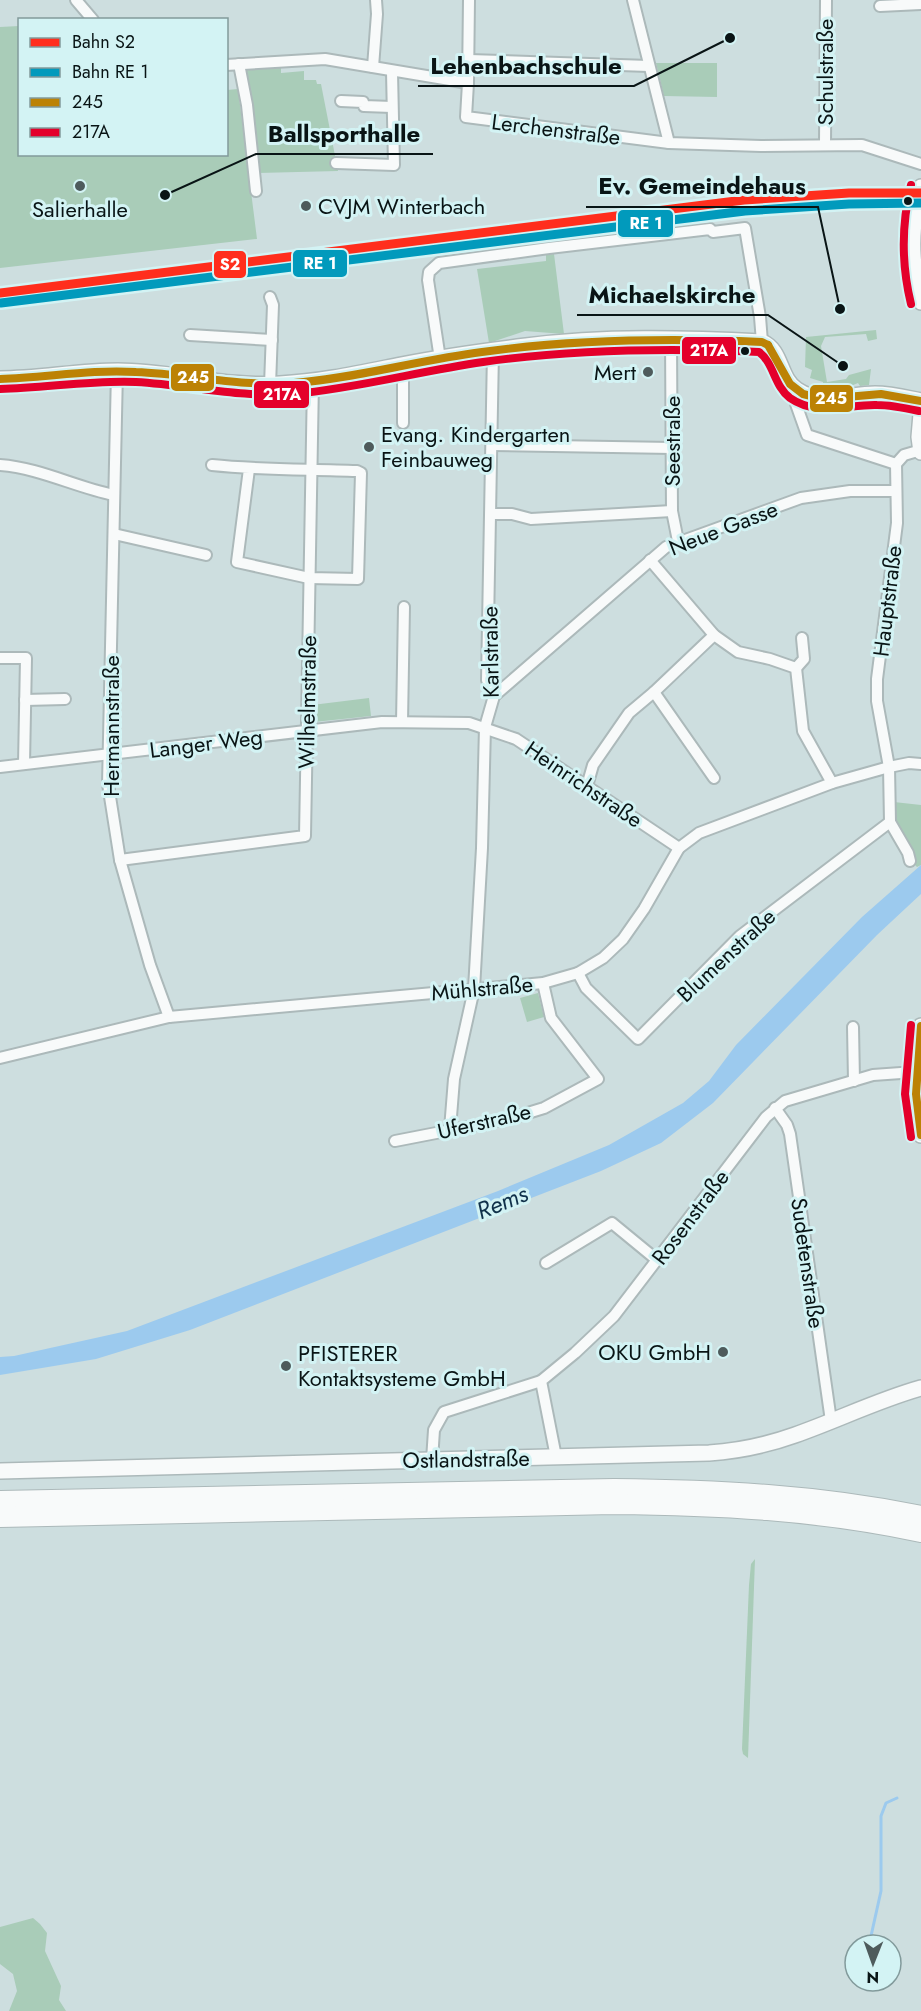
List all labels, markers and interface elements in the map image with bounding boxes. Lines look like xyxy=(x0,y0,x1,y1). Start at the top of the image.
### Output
legend xyxy=(18,18,228,156)
street label: Schulstraße xyxy=(809,19,841,125)
text: Bahn S2 xyxy=(72,29,135,55)
callout: Lehenbachschule xyxy=(418,44,634,86)
text: Lehenbachschule xyxy=(430,48,622,83)
text: Bahn RE 1 xyxy=(72,59,148,85)
text: 245 xyxy=(72,89,103,115)
street label: Lerchenstraße xyxy=(490,105,622,153)
callout: Ballsporthalle xyxy=(256,112,433,154)
text: Ballsporthalle xyxy=(268,116,420,151)
text: 217A xyxy=(72,119,110,145)
callout: Ev. Gemeindehaus xyxy=(586,165,818,207)
text: Ev. Gemeindehaus xyxy=(598,168,806,203)
marker: Salierhalle xyxy=(73,179,87,193)
place label: CVJM Winterbach xyxy=(318,190,485,222)
place label: Salierhalle xyxy=(32,193,128,225)
unlabelled marker xyxy=(902,195,914,207)
marker: CVJM Winterbach xyxy=(299,199,313,213)
line badge: RE 1 xyxy=(617,209,674,238)
text: RE 1 xyxy=(630,212,662,235)
line badge: RE 1 xyxy=(292,249,348,278)
line badge: S2 xyxy=(213,250,247,279)
text: RE 1 xyxy=(304,252,336,275)
text: S2 xyxy=(220,253,240,276)
callout: Michaelskirche xyxy=(577,273,768,315)
text: Michaelskirche xyxy=(589,277,755,312)
line badge: 217A xyxy=(681,336,737,365)
text: 217A xyxy=(690,339,728,362)
unlabelled marker xyxy=(739,345,751,357)
place label: Mert xyxy=(594,356,637,388)
line badge: 245 xyxy=(170,363,215,392)
marker: Mert xyxy=(641,365,655,379)
text: 245 xyxy=(177,366,209,389)
line badge: 217A xyxy=(253,380,310,409)
text: 217A xyxy=(263,383,301,406)
line badge: 245 xyxy=(809,384,854,413)
text: 245 xyxy=(815,387,847,410)
street label: Seestraße xyxy=(656,396,688,486)
place label: Evang. Kindergarten Feinbauweg xyxy=(381,418,570,475)
marker: Evang. Kindergarten Feinbauweg xyxy=(362,440,376,454)
street label: Neue Gasse xyxy=(664,493,782,563)
street label: Hauptstraße xyxy=(864,544,910,658)
street label: Karlstraße xyxy=(473,606,507,698)
street label: Wilhelmstraße xyxy=(290,635,324,769)
street label: Hermannstraße xyxy=(95,655,127,797)
street label: Langer Weg xyxy=(147,720,265,766)
street label: Heinrichstraße xyxy=(519,733,649,835)
street label: Blumenstraße xyxy=(669,901,783,1009)
street label: Mühlstraße xyxy=(430,968,534,1008)
street label: Uferstraße xyxy=(434,1095,534,1147)
street label: Rosenstraße xyxy=(643,1163,737,1271)
water label: Rems xyxy=(471,1176,533,1228)
street label: Sudetenstraße xyxy=(783,1196,833,1330)
place label: OKU GmbH xyxy=(598,1336,711,1368)
place label: PFISTERER Kontaktsysteme GmbH xyxy=(298,1337,506,1394)
marker: OKU GmbH xyxy=(716,1345,730,1359)
marker: PFISTERER Kontaktsysteme GmbH xyxy=(279,1359,293,1373)
street label: Ostlandstraße xyxy=(402,1442,530,1476)
north arrow xyxy=(843,1933,903,1993)
text: N xyxy=(866,1966,879,1989)

